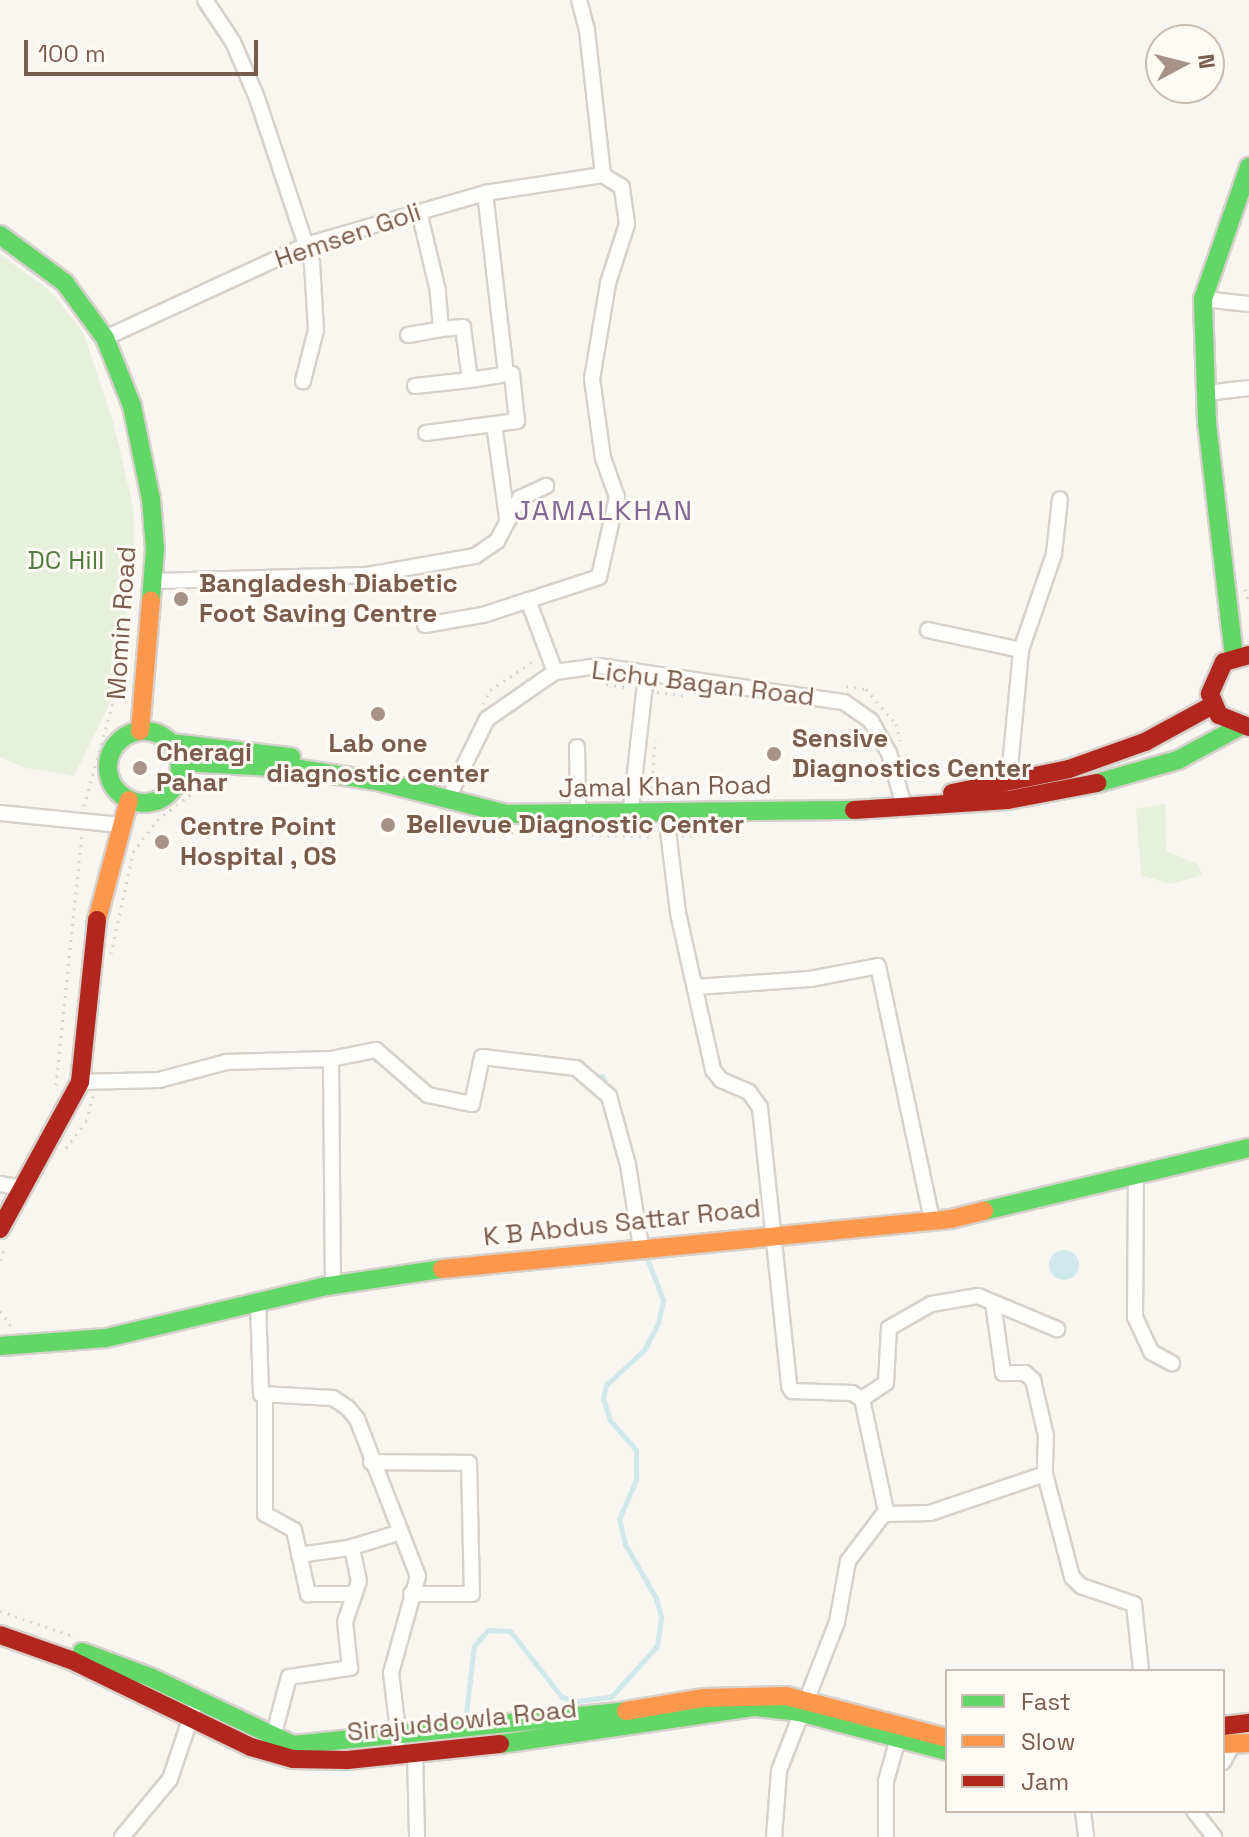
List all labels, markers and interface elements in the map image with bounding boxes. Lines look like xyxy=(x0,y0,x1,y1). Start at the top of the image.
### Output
scale bar xyxy=(28,24,262,74)
north arrow xyxy=(1145,24,1225,104)
text: 100 m xyxy=(38,38,106,69)
text: N xyxy=(1192,52,1222,70)
street label: Hemsen Goli xyxy=(271,196,425,276)
district label: JAMALKHAN xyxy=(514,493,694,527)
park label: DC Hill xyxy=(28,545,104,577)
street label: Momin Road xyxy=(101,545,143,701)
place label: Bangladesh Diabetic Foot Saving Centre xyxy=(199,568,458,630)
marker: Bangladesh Diabetic Foot Saving Centre xyxy=(170,588,192,610)
street label: Lichu Bagan Road xyxy=(590,655,816,713)
marker: Lab one diagnostic center xyxy=(367,703,389,725)
place label: Sensive Diagnostics Center xyxy=(792,723,1031,784)
place label: Lab one diagnostic center xyxy=(266,728,490,790)
place label: Cheragi Pahar xyxy=(156,737,252,798)
marker: Sensive Diagnostics Center xyxy=(763,743,785,765)
marker: Cheragi Pahar xyxy=(131,759,149,777)
street label: Jamal Khan Road xyxy=(558,770,772,804)
place label: Bellevue Diagnostic Center xyxy=(406,809,744,841)
place label: Centre Point Hospital , OS xyxy=(180,811,338,872)
marker: Bellevue Diagnostic Center xyxy=(377,814,399,836)
marker: Centre Point Hospital , OS xyxy=(151,831,173,853)
street label: K B Abdus Sattar Road xyxy=(482,1193,762,1253)
legend xyxy=(945,1669,1225,1813)
text: Fast xyxy=(1021,1686,1071,1717)
street label: Sirajuddowla Road xyxy=(346,1693,578,1749)
text: Slow xyxy=(1021,1726,1075,1757)
text: Jam xyxy=(1021,1766,1069,1797)

